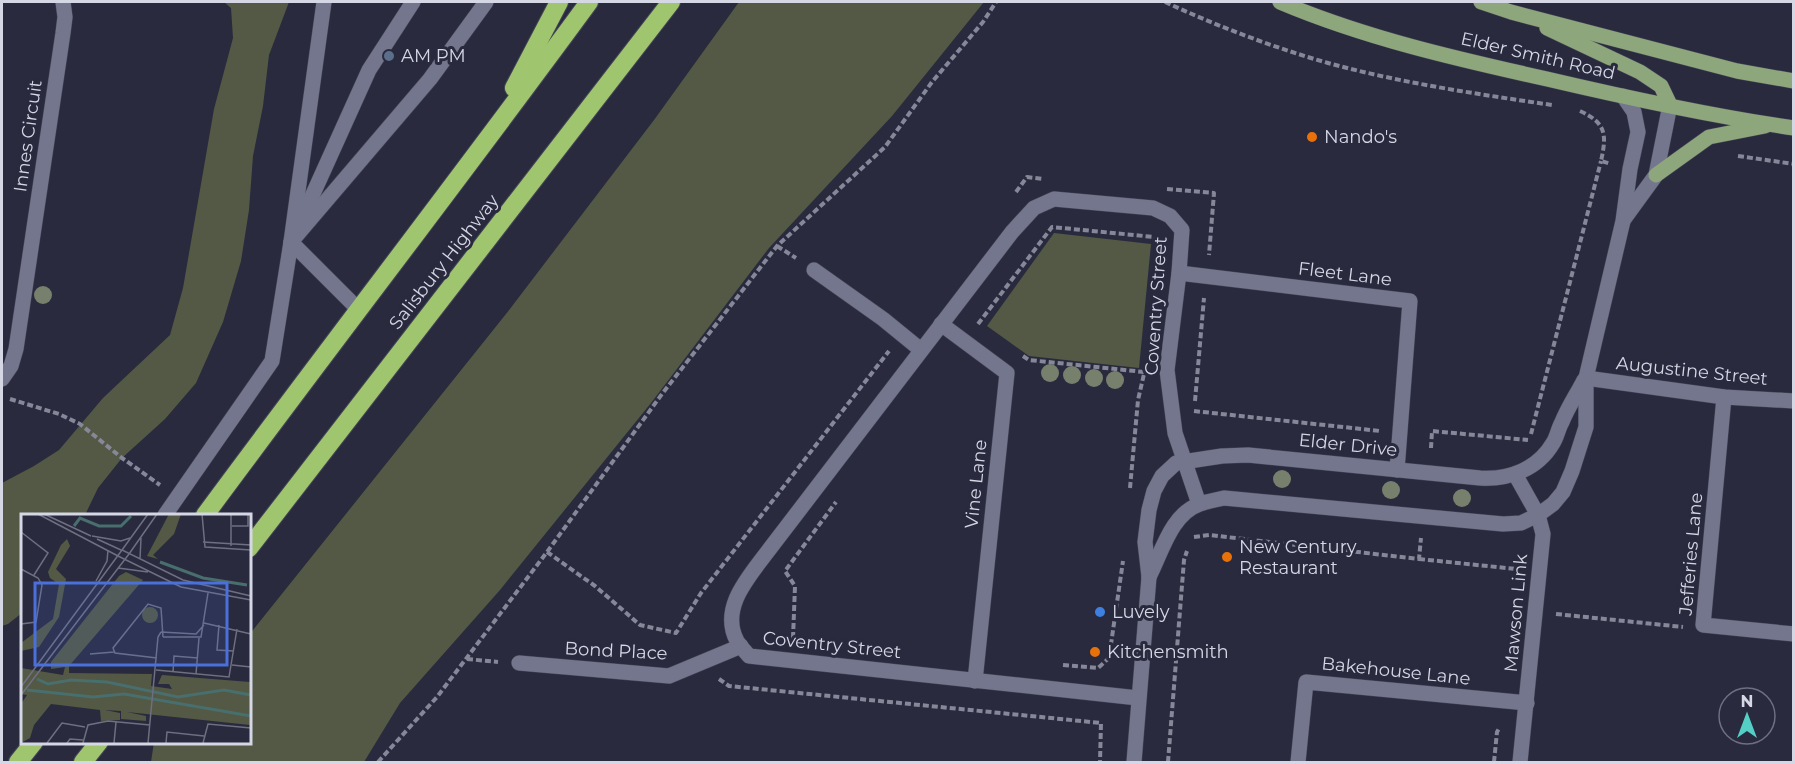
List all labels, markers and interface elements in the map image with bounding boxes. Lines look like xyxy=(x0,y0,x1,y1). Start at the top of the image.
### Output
street label: Elder Smith Road xyxy=(1459,28,1617,84)
place label: AM PM xyxy=(401,45,466,67)
marker: AM PM xyxy=(382,49,396,63)
street label: Innes Circuit xyxy=(9,79,47,193)
place label: Nando's xyxy=(1324,126,1397,148)
marker: Nando's xyxy=(1305,130,1319,144)
street label: Salisbury Highway xyxy=(384,190,504,334)
street label: Coventry Street xyxy=(1140,236,1172,376)
street label: Fleet Lane xyxy=(1297,257,1393,291)
street label: Augustine Street xyxy=(1615,352,1769,390)
street label: Elder Drive xyxy=(1298,429,1399,461)
street label: Vine Lane xyxy=(960,438,992,529)
street label: Jefferies Lane xyxy=(1675,491,1707,617)
inset map xyxy=(21,514,250,743)
place label: New Century Restaurant xyxy=(1239,536,1357,579)
marker: New Century Restaurant xyxy=(1220,550,1234,564)
street label: Mawson Link xyxy=(1500,553,1532,673)
place label: Luvely xyxy=(1112,601,1170,623)
marker: Luvely xyxy=(1093,605,1107,619)
street label: Coventry Street xyxy=(762,627,902,663)
street label: Bond Place xyxy=(564,637,668,665)
place label: Kitchensmith xyxy=(1107,641,1229,663)
marker: Kitchensmith xyxy=(1088,645,1102,659)
street label: Bakehouse Lane xyxy=(1320,652,1472,690)
north arrow xyxy=(1717,686,1777,746)
text: N xyxy=(1741,692,1753,711)

